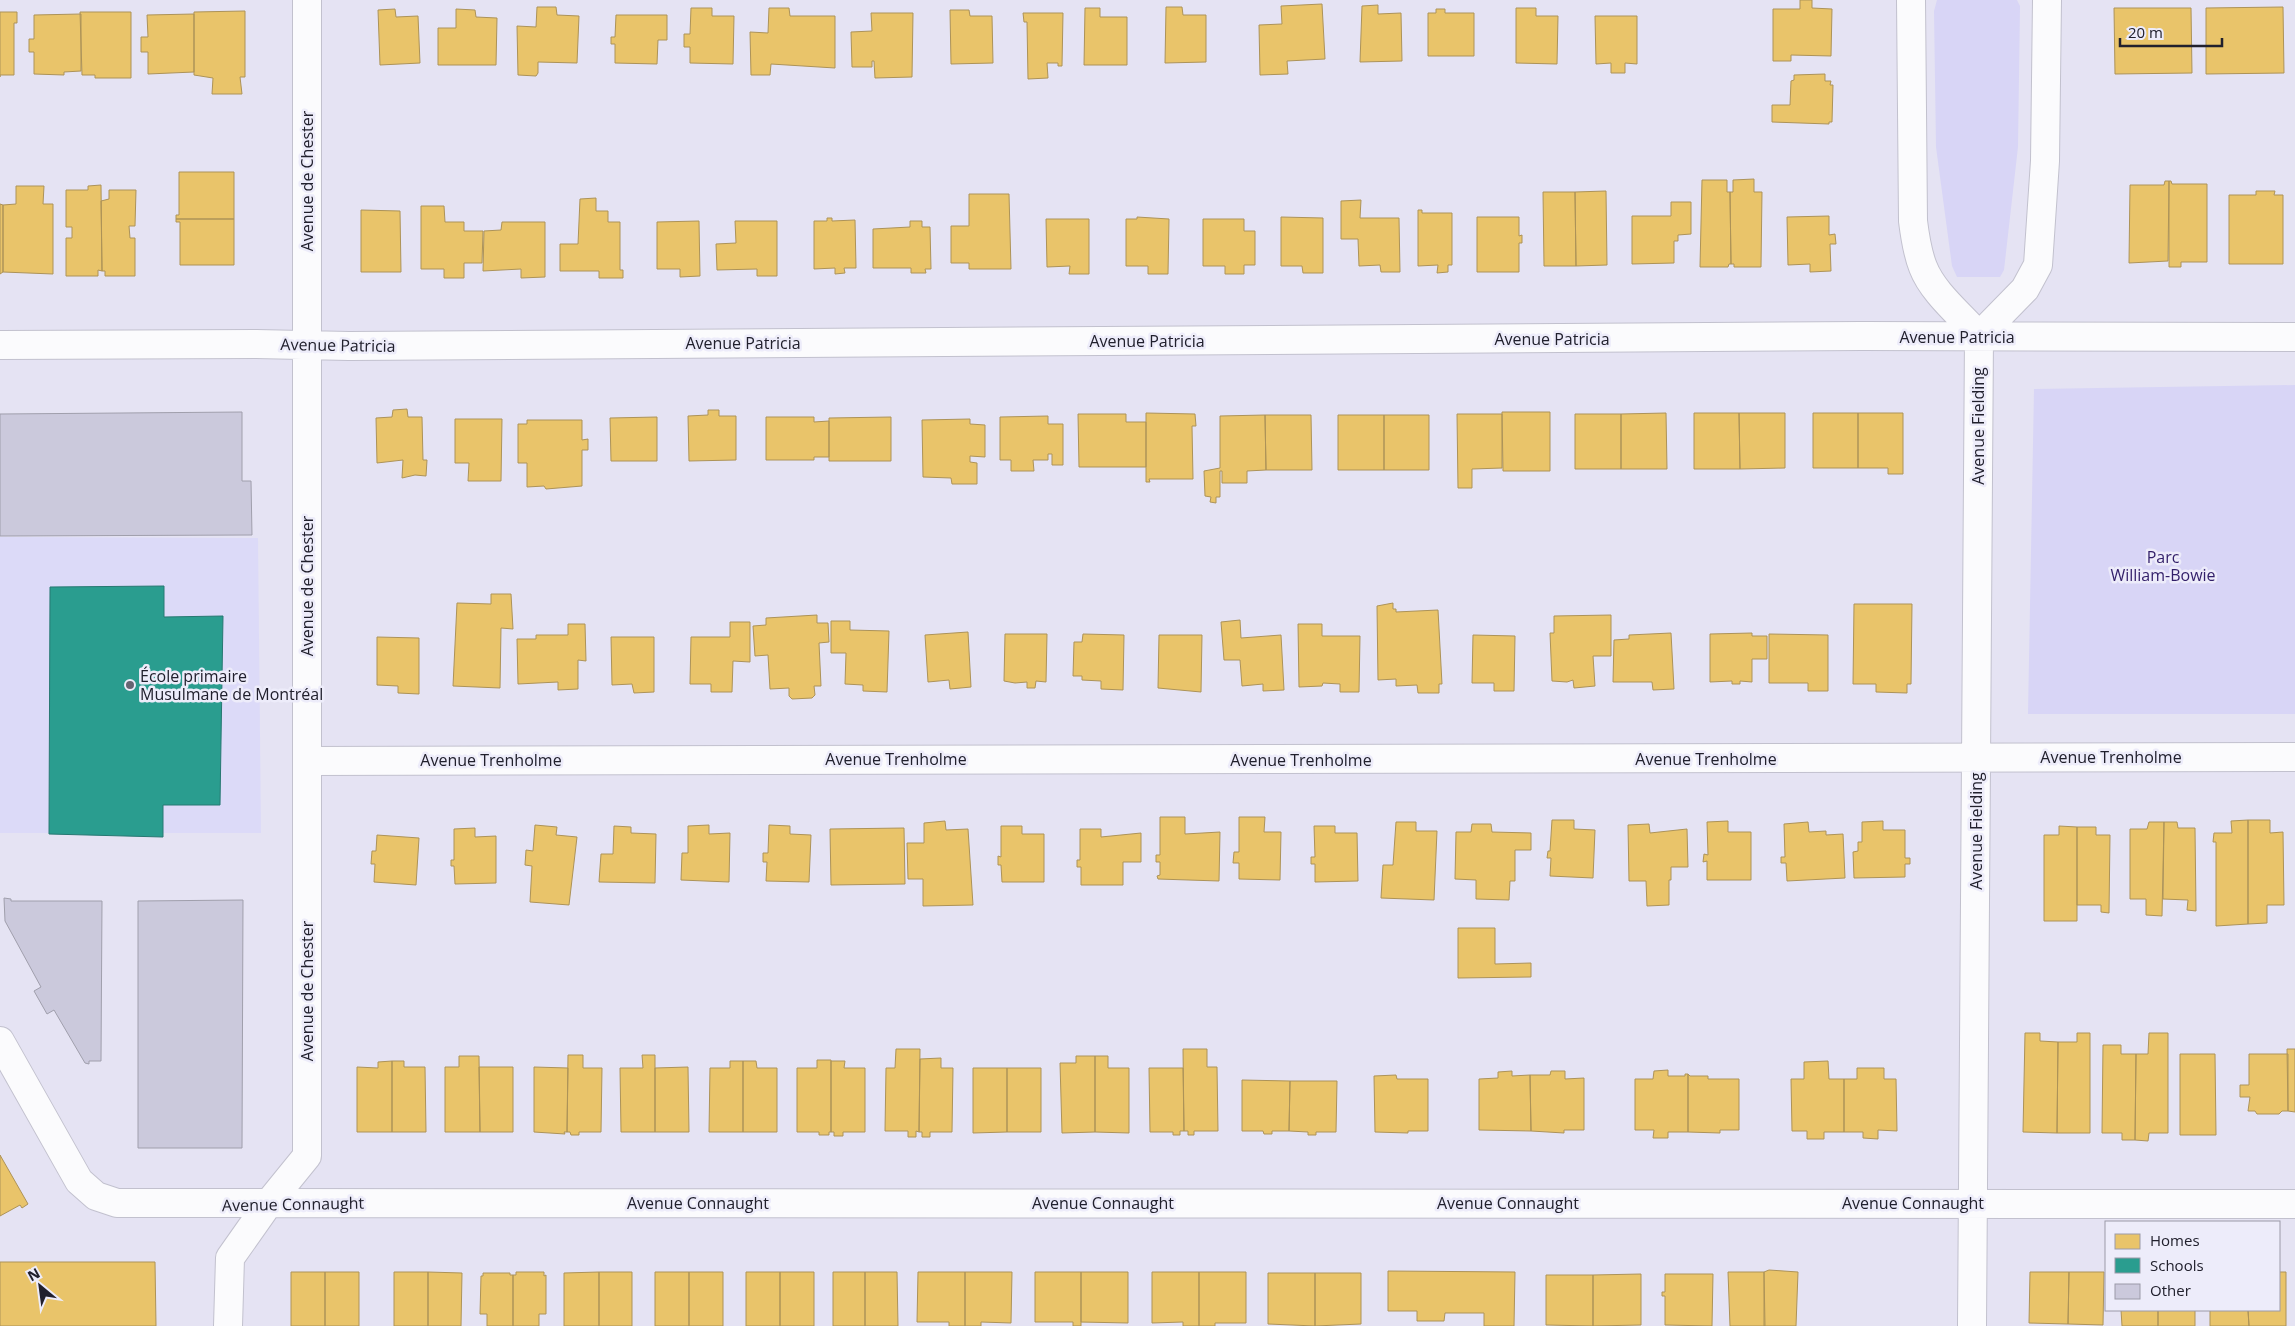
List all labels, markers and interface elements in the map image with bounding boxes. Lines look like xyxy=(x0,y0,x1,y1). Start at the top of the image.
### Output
scale bar xyxy=(2120,15,2222,47)
text: 20 m xyxy=(2128,22,2163,42)
street label: Avenue de Chester xyxy=(296,110,318,251)
street label: Avenue Patricia xyxy=(1899,326,2015,348)
street label: Avenue Patricia xyxy=(1494,328,1610,350)
street label: Avenue Patricia xyxy=(1089,330,1205,352)
street label: Avenue Patricia xyxy=(685,332,801,354)
street label: Avenue Patricia xyxy=(280,333,396,357)
street label: Avenue Fielding xyxy=(1967,367,1989,485)
street label: Avenue de Chester xyxy=(296,515,318,656)
park label: Parc William-Bowie xyxy=(2110,546,2216,586)
place label: École primaire Musulmane de Montréal xyxy=(140,665,323,705)
marker: École primaire Musulmane de Montréal xyxy=(124,679,136,691)
street label: Avenue Trenholme xyxy=(2040,746,2182,768)
street label: Avenue Trenholme xyxy=(825,748,967,770)
street label: Avenue Trenholme xyxy=(1635,748,1777,770)
street label: Avenue Trenholme xyxy=(420,749,562,771)
street label: Avenue Trenholme xyxy=(1230,749,1372,771)
street label: Avenue Fielding xyxy=(1965,772,1987,890)
street label: Avenue de Chester xyxy=(296,920,318,1061)
street label: Avenue Connaught xyxy=(222,1192,365,1216)
street label: Avenue Connaught xyxy=(627,1192,769,1214)
street label: Avenue Connaught xyxy=(1032,1192,1174,1214)
street label: Avenue Connaught xyxy=(1437,1192,1579,1214)
street label: Avenue Connaught xyxy=(1842,1192,1984,1214)
legend xyxy=(2105,1221,2280,1311)
text: Homes xyxy=(2150,1230,2200,1250)
text: Schools xyxy=(2150,1255,2204,1275)
north arrow xyxy=(15,1261,65,1311)
text: N xyxy=(24,1263,43,1285)
text: Other xyxy=(2150,1280,2191,1300)

